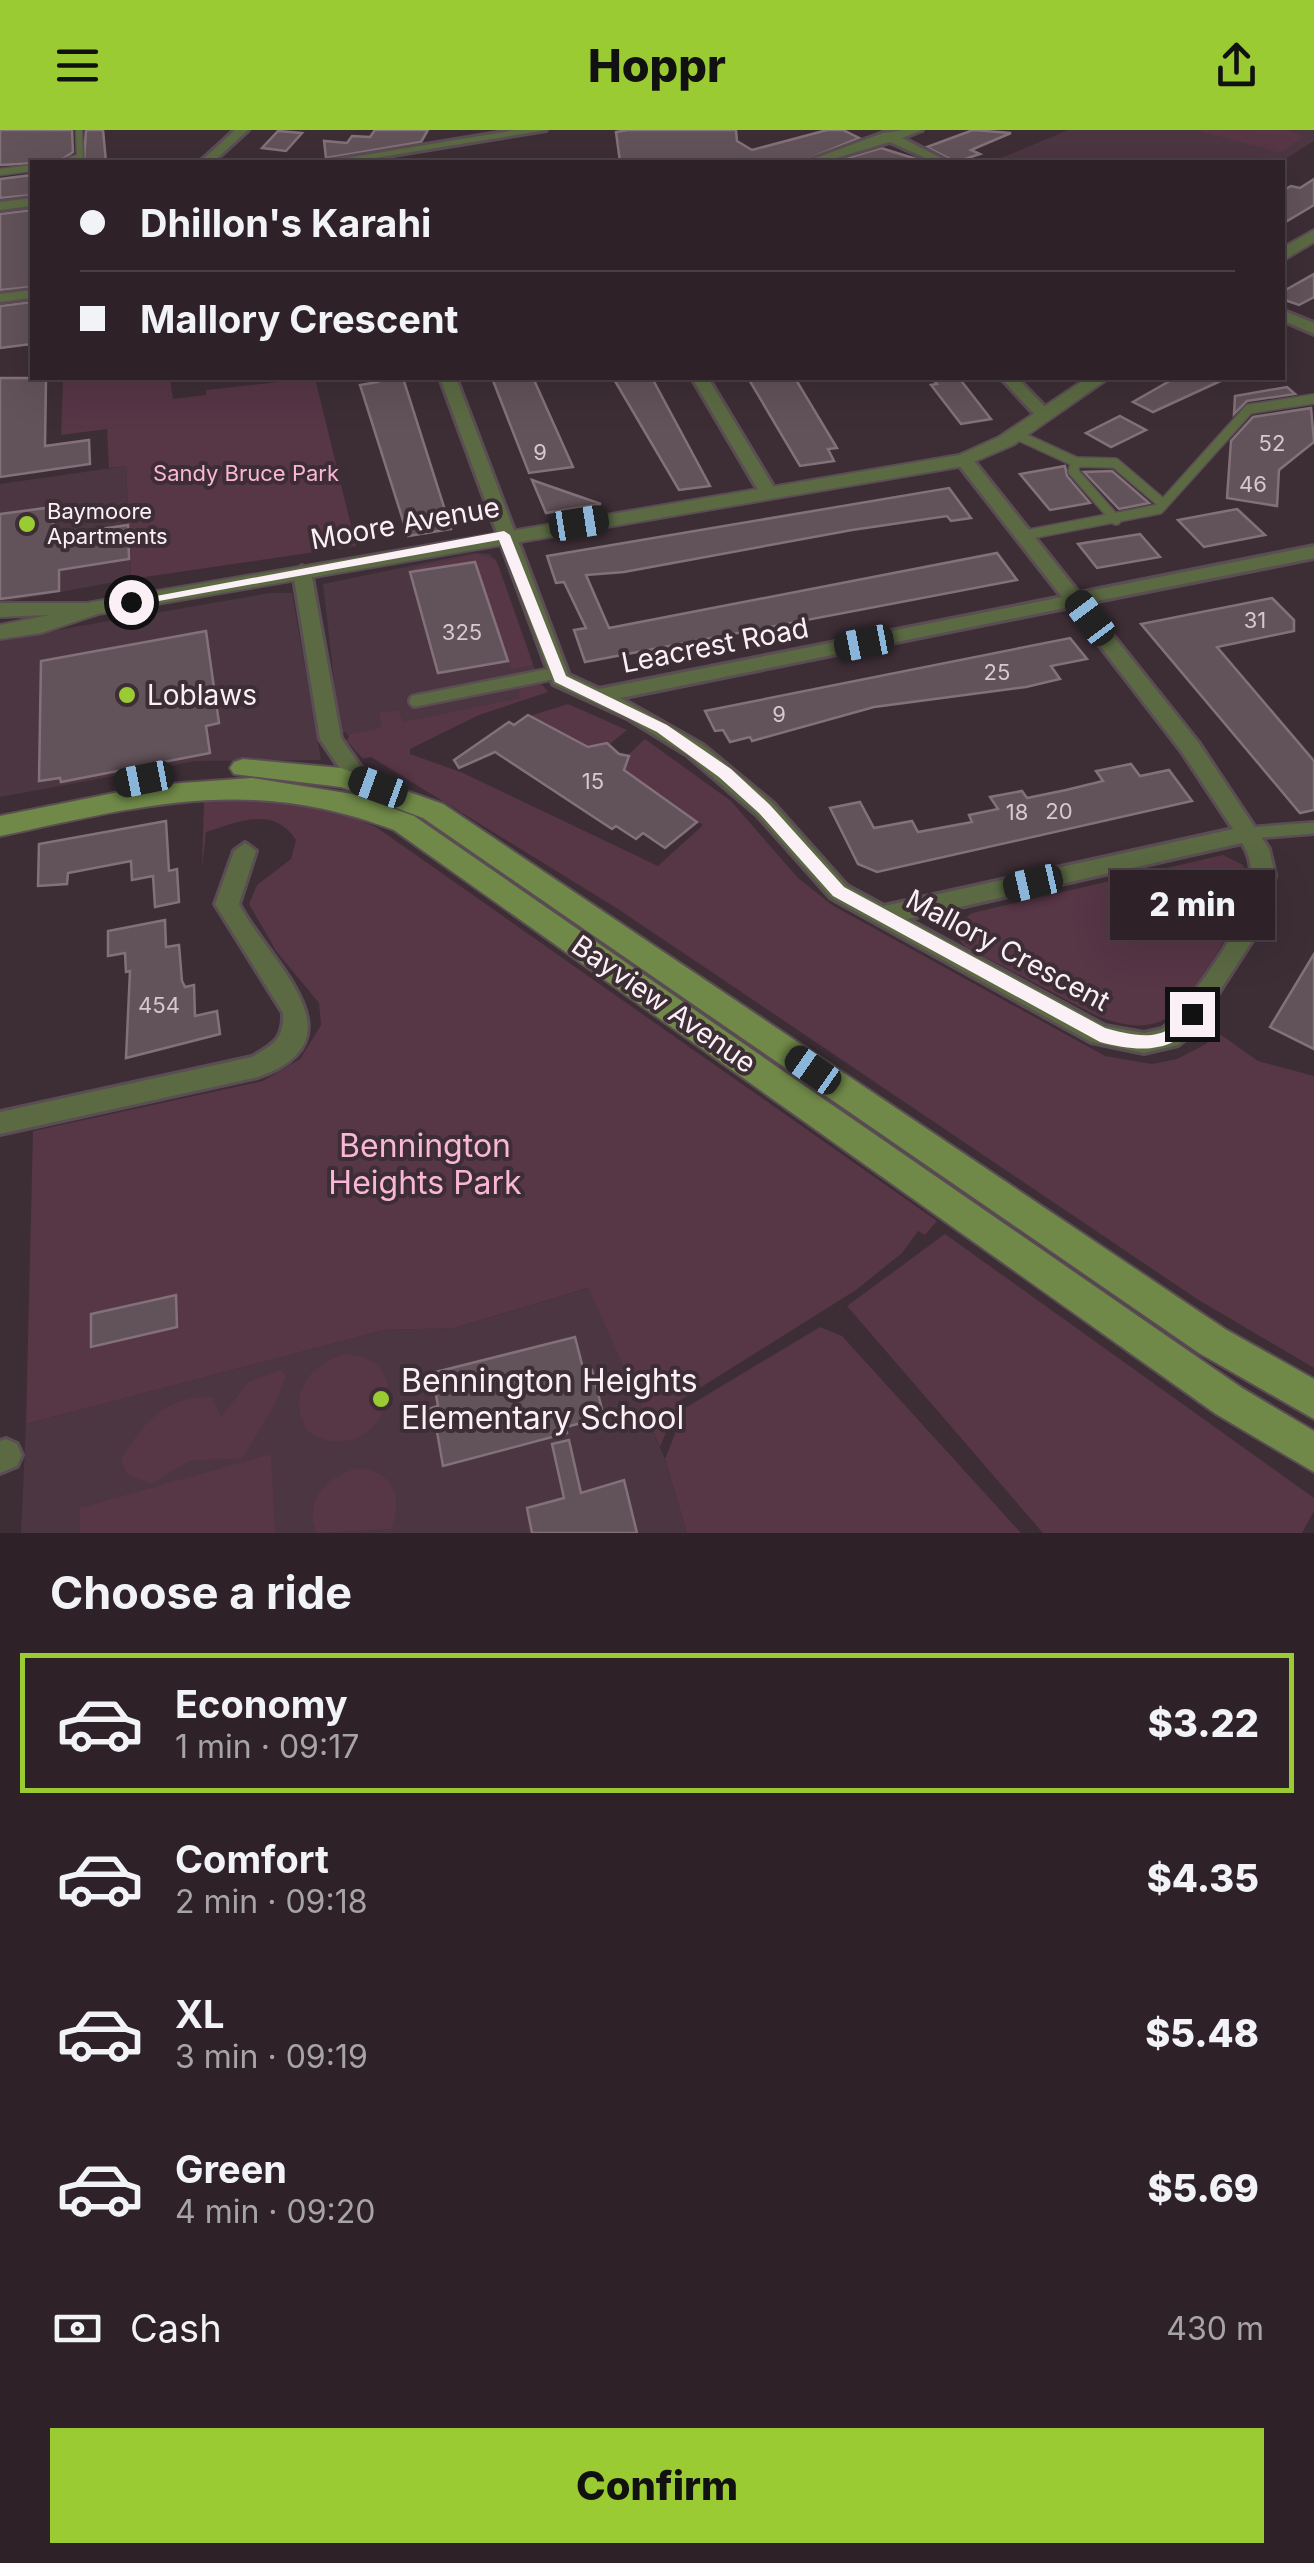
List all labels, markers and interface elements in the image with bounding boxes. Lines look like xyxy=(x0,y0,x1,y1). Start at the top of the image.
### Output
icon: menu xyxy=(50,38,105,93)
text: Hoppr xyxy=(588,38,726,93)
icon: share xyxy=(1209,38,1264,93)
text: Dhillon's Karahi xyxy=(140,200,431,246)
text: Mallory Crescent xyxy=(140,296,458,342)
house number: 52 xyxy=(1259,430,1285,456)
house number: 9 xyxy=(533,439,547,465)
park label: Sandy Bruce Park xyxy=(153,460,339,486)
house number: 46 xyxy=(1239,471,1267,497)
street label: Moore Avenue xyxy=(308,490,502,556)
place label: Baymoore Apartments xyxy=(47,498,168,549)
car xyxy=(547,503,611,543)
marker: Baymoore Apartments xyxy=(16,513,38,535)
route start xyxy=(109,580,154,625)
car xyxy=(1060,585,1120,651)
house number: 31 xyxy=(1244,607,1266,633)
street label: Leacrest Road xyxy=(619,610,811,680)
house number: 325 xyxy=(442,619,482,645)
car xyxy=(832,623,896,663)
house number: 25 xyxy=(984,659,1010,685)
place label: Loblaws xyxy=(147,678,257,712)
marker: Loblaws xyxy=(116,684,138,706)
house number: 9 xyxy=(772,701,786,727)
car xyxy=(112,759,176,799)
car xyxy=(345,763,411,811)
house number: 15 xyxy=(582,768,604,794)
house number: 20 xyxy=(1045,798,1073,824)
house number: 18 xyxy=(1006,799,1028,825)
car xyxy=(1000,862,1066,904)
callout: 2 min xyxy=(1110,869,1274,939)
street label: Mallory Crescent xyxy=(900,882,1116,1018)
text: 2 min xyxy=(1149,885,1236,924)
street label: Bayview Avenue xyxy=(565,928,763,1080)
house number: 454 xyxy=(138,992,180,1018)
route end xyxy=(1170,992,1215,1037)
car xyxy=(780,1041,846,1099)
park label: Bennington Heights Park xyxy=(328,1126,522,1202)
place label: Bennington Heights Elementary School xyxy=(401,1361,698,1437)
marker: Bennington Heights Elementary School xyxy=(370,1388,392,1410)
text: Choose a ride xyxy=(50,1565,352,1620)
icon: car xyxy=(55,1678,145,1768)
text: Economy xyxy=(175,1681,348,1727)
text: $3.22 xyxy=(1148,1700,1259,1746)
text: 1 min · 09:17 xyxy=(175,1727,359,1766)
icon: car xyxy=(55,1833,145,1923)
text: Comfort xyxy=(175,1836,329,1882)
text: $4.35 xyxy=(1147,1855,1259,1901)
text: 2 min · 09:18 xyxy=(175,1882,367,1921)
icon: car xyxy=(55,1988,145,2078)
text: XL xyxy=(175,1991,225,2037)
text: $5.48 xyxy=(1145,2010,1259,2056)
text: 3 min · 09:19 xyxy=(175,2037,368,2076)
icon: car xyxy=(55,2143,145,2233)
text: Green xyxy=(175,2146,287,2192)
text: $5.69 xyxy=(1147,2165,1259,2211)
text: 4 min · 09:20 xyxy=(175,2192,376,2231)
icon: cash xyxy=(50,2301,105,2356)
text: Cash xyxy=(130,2305,222,2351)
text: 430 m xyxy=(1166,2309,1264,2348)
button: Confirm xyxy=(50,2428,1264,2543)

